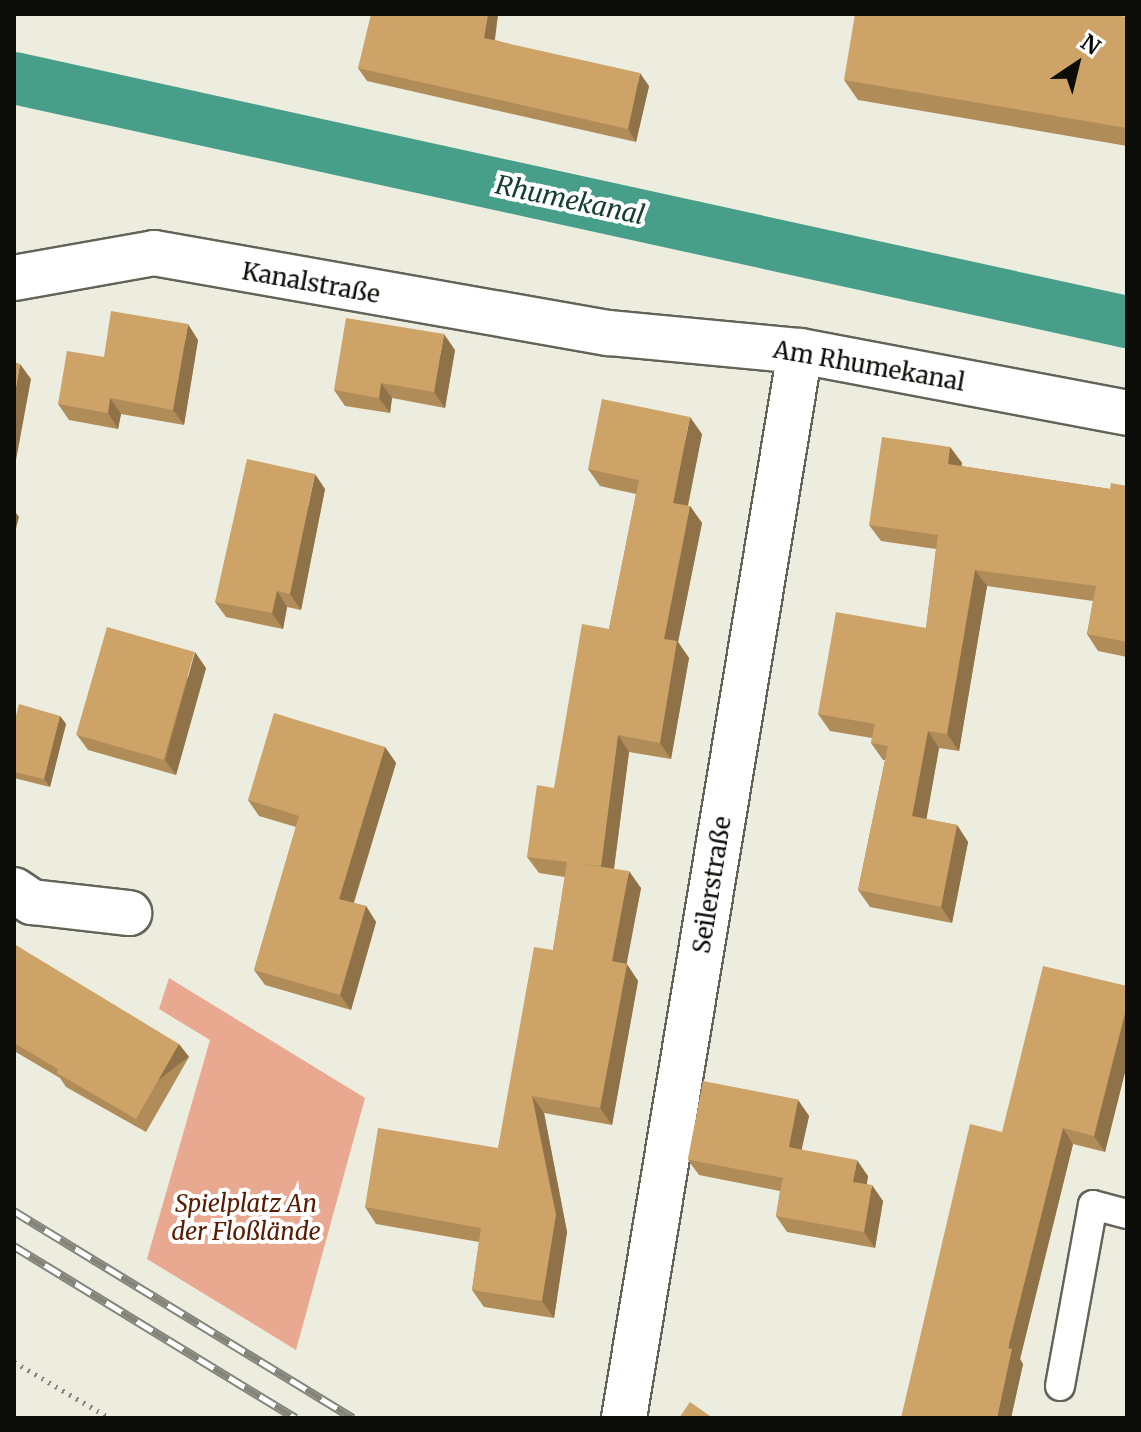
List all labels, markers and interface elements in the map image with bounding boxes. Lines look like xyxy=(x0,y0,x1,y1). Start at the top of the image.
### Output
north arrow xyxy=(1037,24,1117,104)
text: N xyxy=(1076,28,1106,61)
water label: Rhumekanal xyxy=(493,169,647,231)
street label: Kanalstraße xyxy=(240,257,382,309)
street label: Am Rhumekanal xyxy=(771,335,967,397)
street label: Seilerstraße xyxy=(687,814,737,956)
park label: Spielplatz An der Floßlände xyxy=(171,1190,321,1246)

